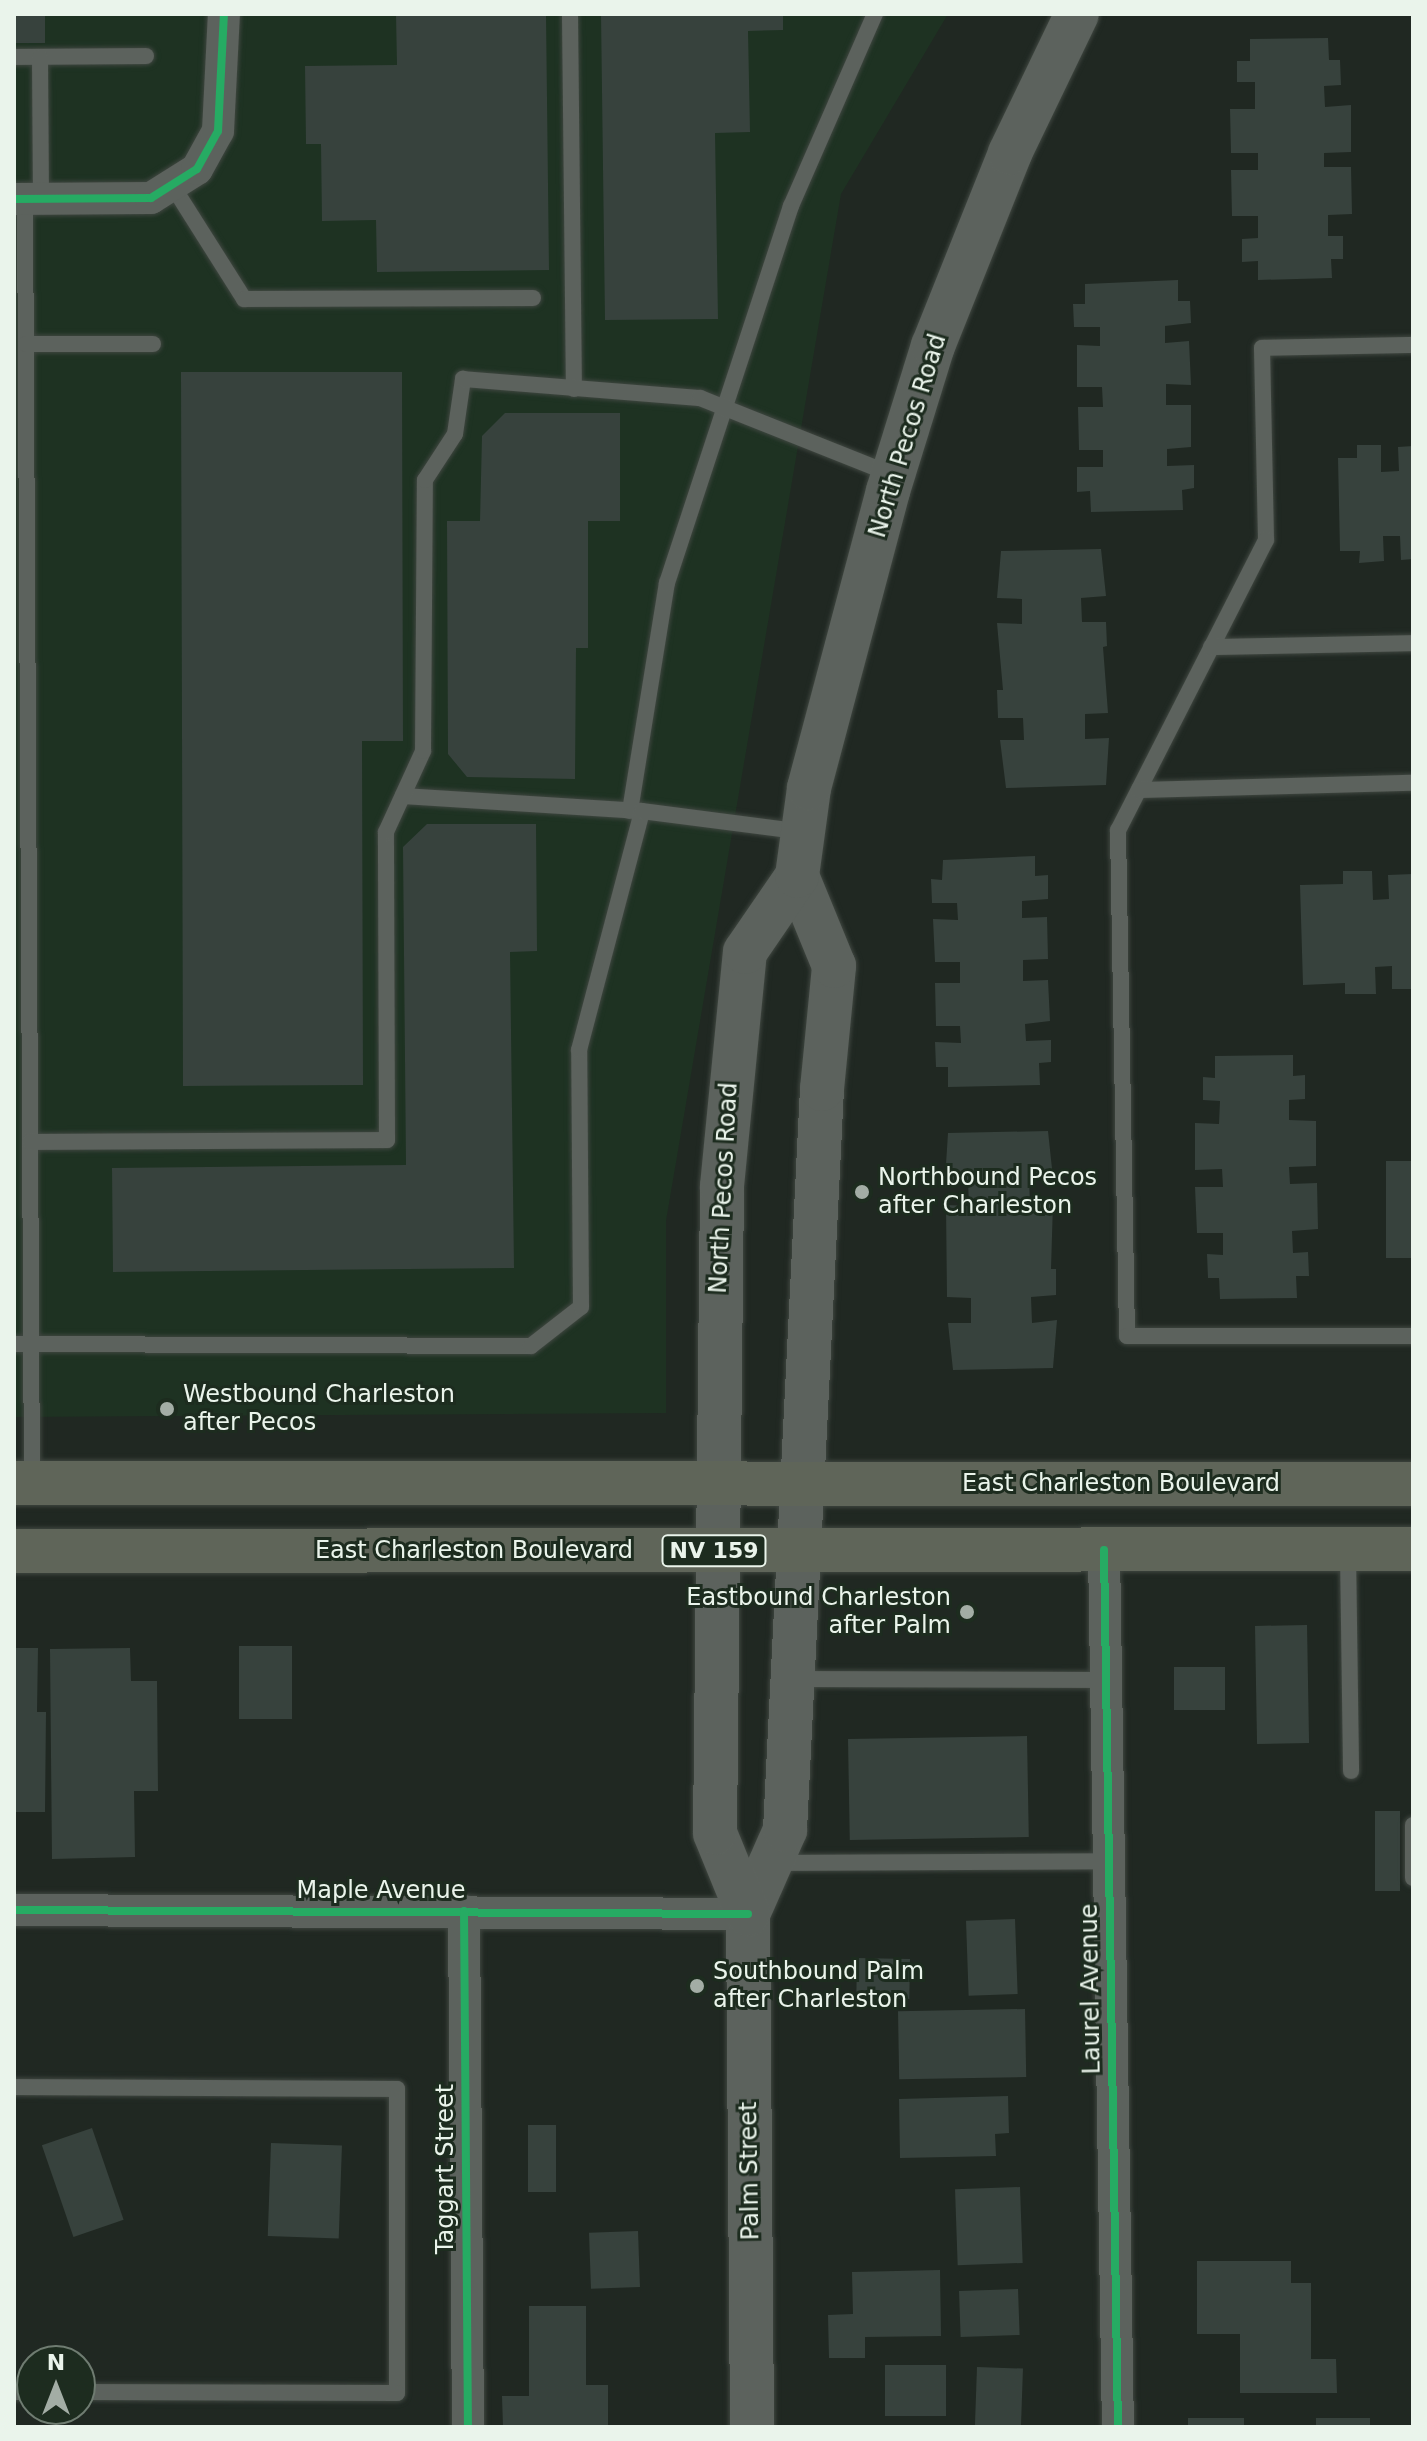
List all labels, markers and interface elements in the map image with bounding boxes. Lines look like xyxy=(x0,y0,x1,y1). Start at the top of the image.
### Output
street label: North Pecos Road xyxy=(863,331,953,541)
street label: North Pecos Road xyxy=(704,1082,744,1294)
place label: Northbound Pecos after Charleston xyxy=(878,1164,1097,1220)
marker: Northbound Pecos after Charleston xyxy=(853,1183,871,1201)
place label: Westbound Charleston after Pecos xyxy=(183,1381,455,1437)
marker: Westbound Charleston after Pecos xyxy=(158,1400,176,1418)
street label: East Charleston Boulevard xyxy=(962,1470,1280,1498)
road number: NV 159 xyxy=(660,1533,768,1569)
street label: East Charleston Boulevard xyxy=(315,1537,633,1565)
place label: Eastbound Charleston after Palm xyxy=(686,1584,951,1640)
marker: Eastbound Charleston after Palm xyxy=(958,1603,976,1621)
street label: Maple Avenue xyxy=(297,1877,465,1905)
street label: Laurel Avenue xyxy=(1075,1903,1107,2075)
place label: Southbound Palm after Charleston xyxy=(713,1958,924,2014)
marker: Southbound Palm after Charleston xyxy=(688,1977,706,1995)
street label: Taggart Street xyxy=(432,2084,460,2254)
street label: Palm Street xyxy=(734,2101,766,2241)
north arrow xyxy=(16,2345,96,2425)
text: N xyxy=(47,2350,65,2375)

